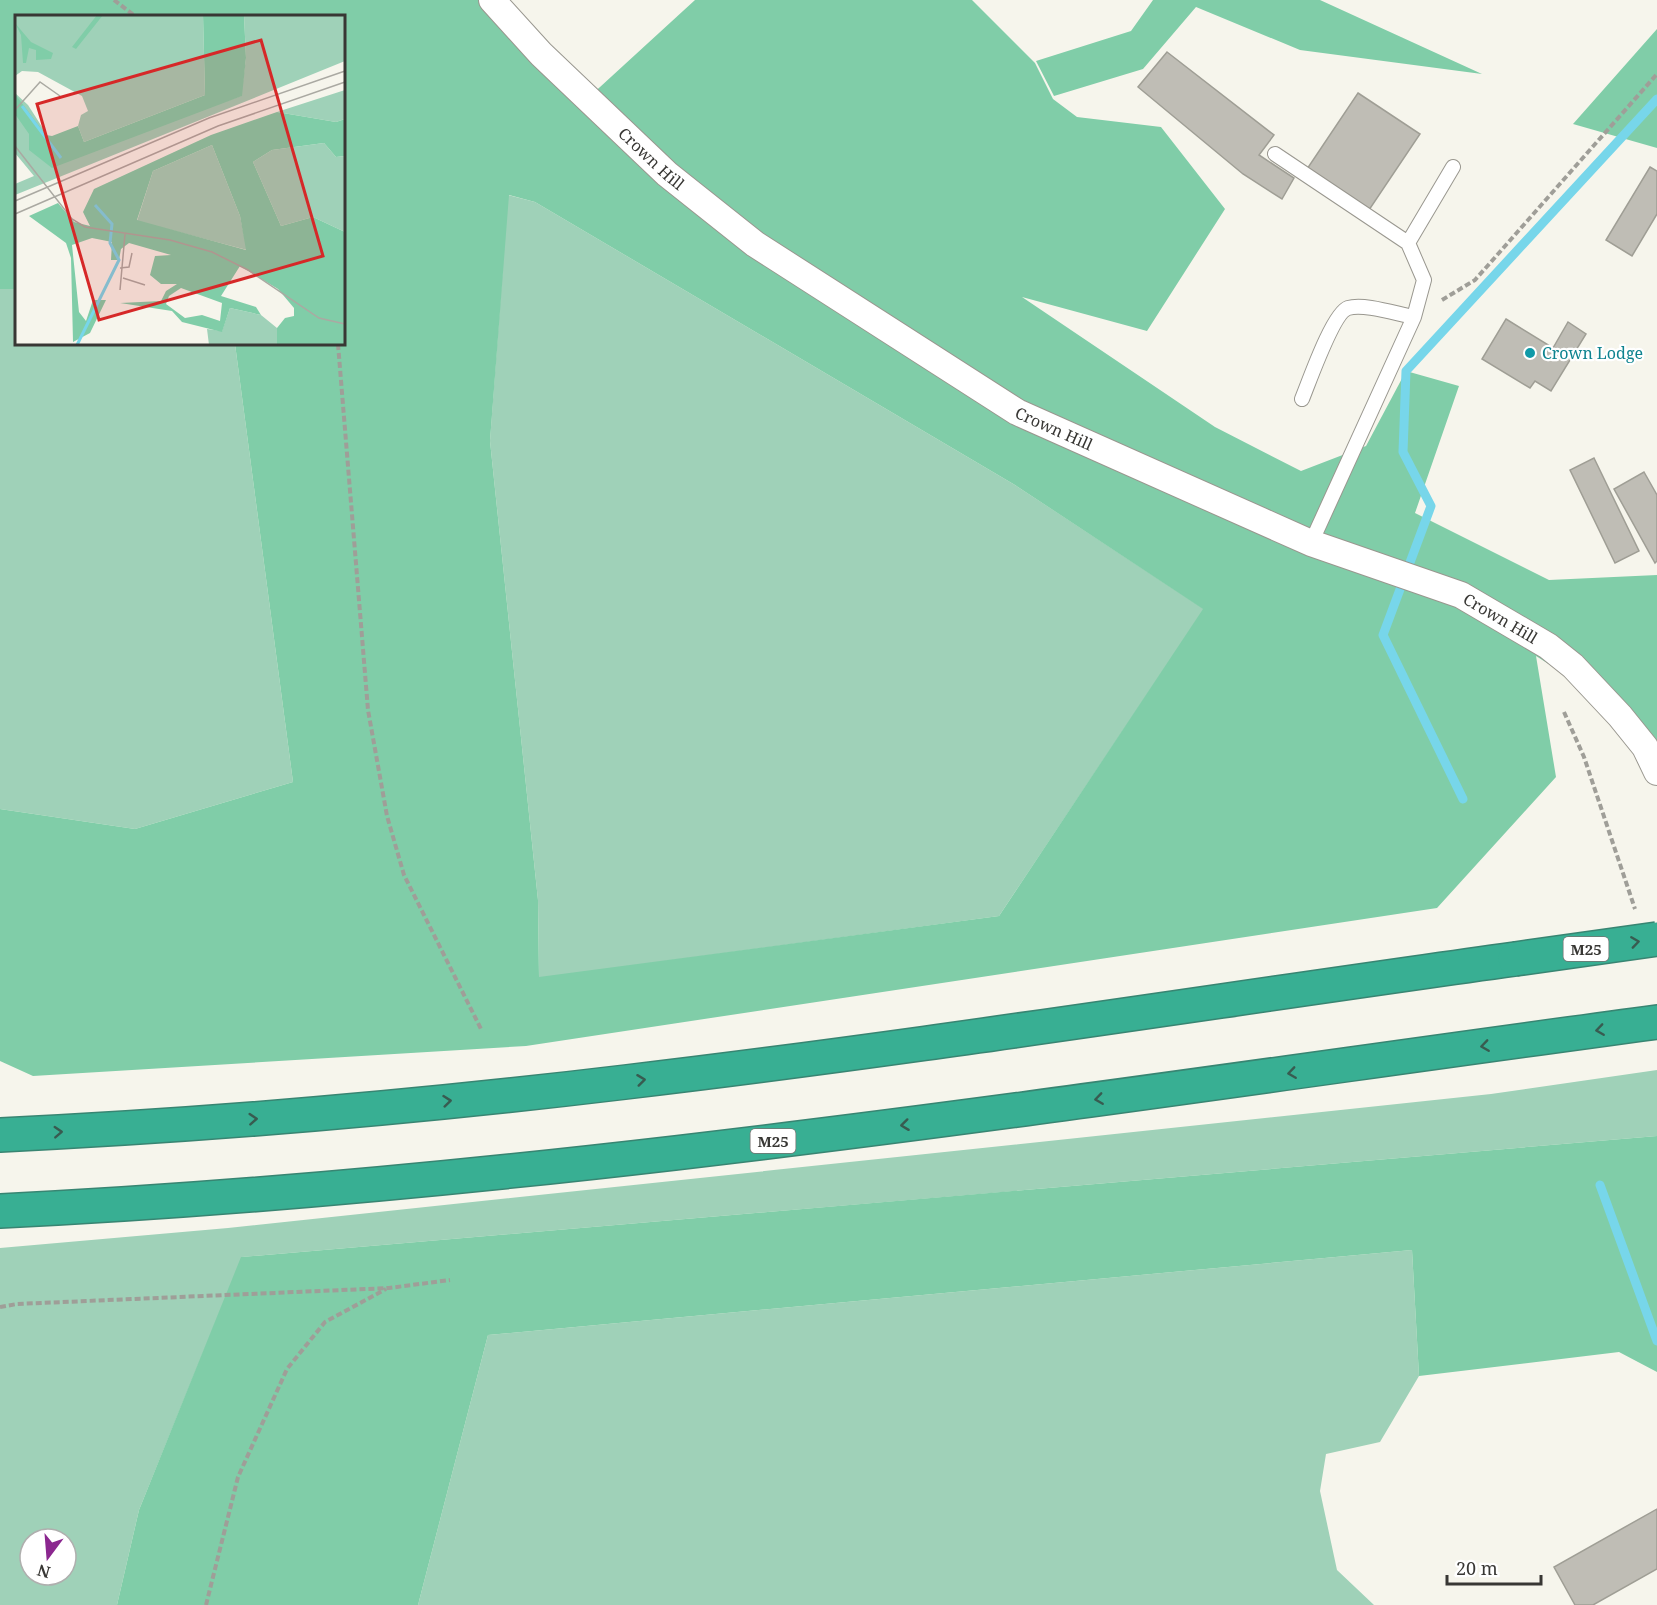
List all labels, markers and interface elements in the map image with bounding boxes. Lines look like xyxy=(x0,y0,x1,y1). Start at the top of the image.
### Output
inset map xyxy=(15,15,345,345)
street label: Crown Hill xyxy=(614,122,689,195)
place label: Crown Lodge xyxy=(1542,342,1643,364)
marker: Crown Lodge xyxy=(1523,346,1537,360)
street label: Crown Hill xyxy=(1012,402,1096,455)
street label: Crown Hill xyxy=(1459,588,1542,649)
one-way arrow xyxy=(1630,936,1640,948)
road number: M25 xyxy=(1564,937,1608,961)
one-way arrow xyxy=(1595,1023,1605,1035)
one-way arrow xyxy=(1480,1039,1490,1051)
one-way arrow xyxy=(1287,1067,1297,1079)
one-way arrow xyxy=(636,1075,646,1087)
one-way arrow xyxy=(1094,1093,1103,1105)
one-way arrow xyxy=(443,1095,452,1108)
one-way arrow xyxy=(248,1113,258,1126)
one-way arrow xyxy=(901,1118,910,1130)
one-way arrow xyxy=(54,1126,63,1139)
road number: M25 xyxy=(750,1129,796,1153)
north arrow xyxy=(18,1527,78,1587)
scale bar xyxy=(1447,1548,1542,1586)
text: 20 m xyxy=(1456,1556,1498,1580)
text: N xyxy=(34,1559,53,1584)

